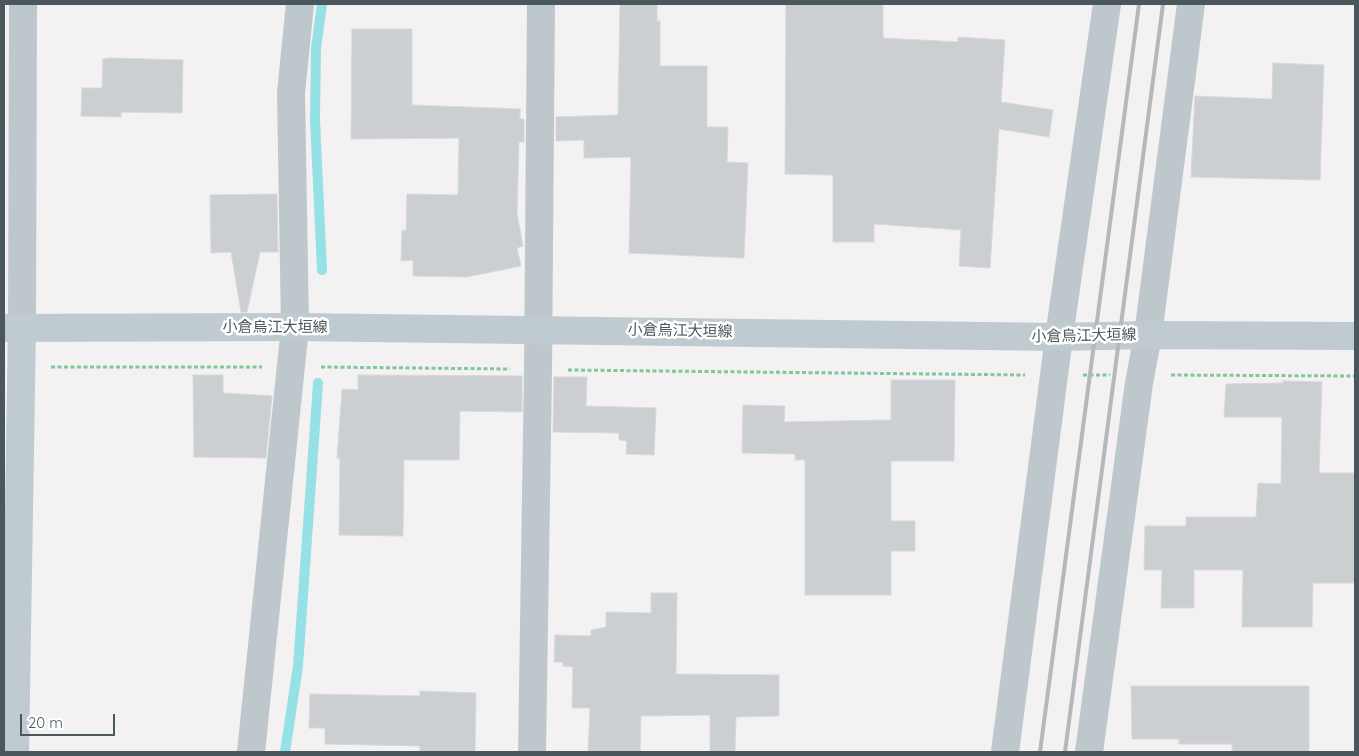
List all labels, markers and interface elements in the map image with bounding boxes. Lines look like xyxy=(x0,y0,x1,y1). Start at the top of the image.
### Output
street label: 小倉烏江大垣線 xyxy=(223,318,327,336)
street label: 小倉烏江大垣線 xyxy=(627,321,733,341)
street label: 小倉烏江大垣線 xyxy=(1031,326,1137,346)
scale bar xyxy=(22,704,118,736)
text: 20 m xyxy=(28,713,63,732)

